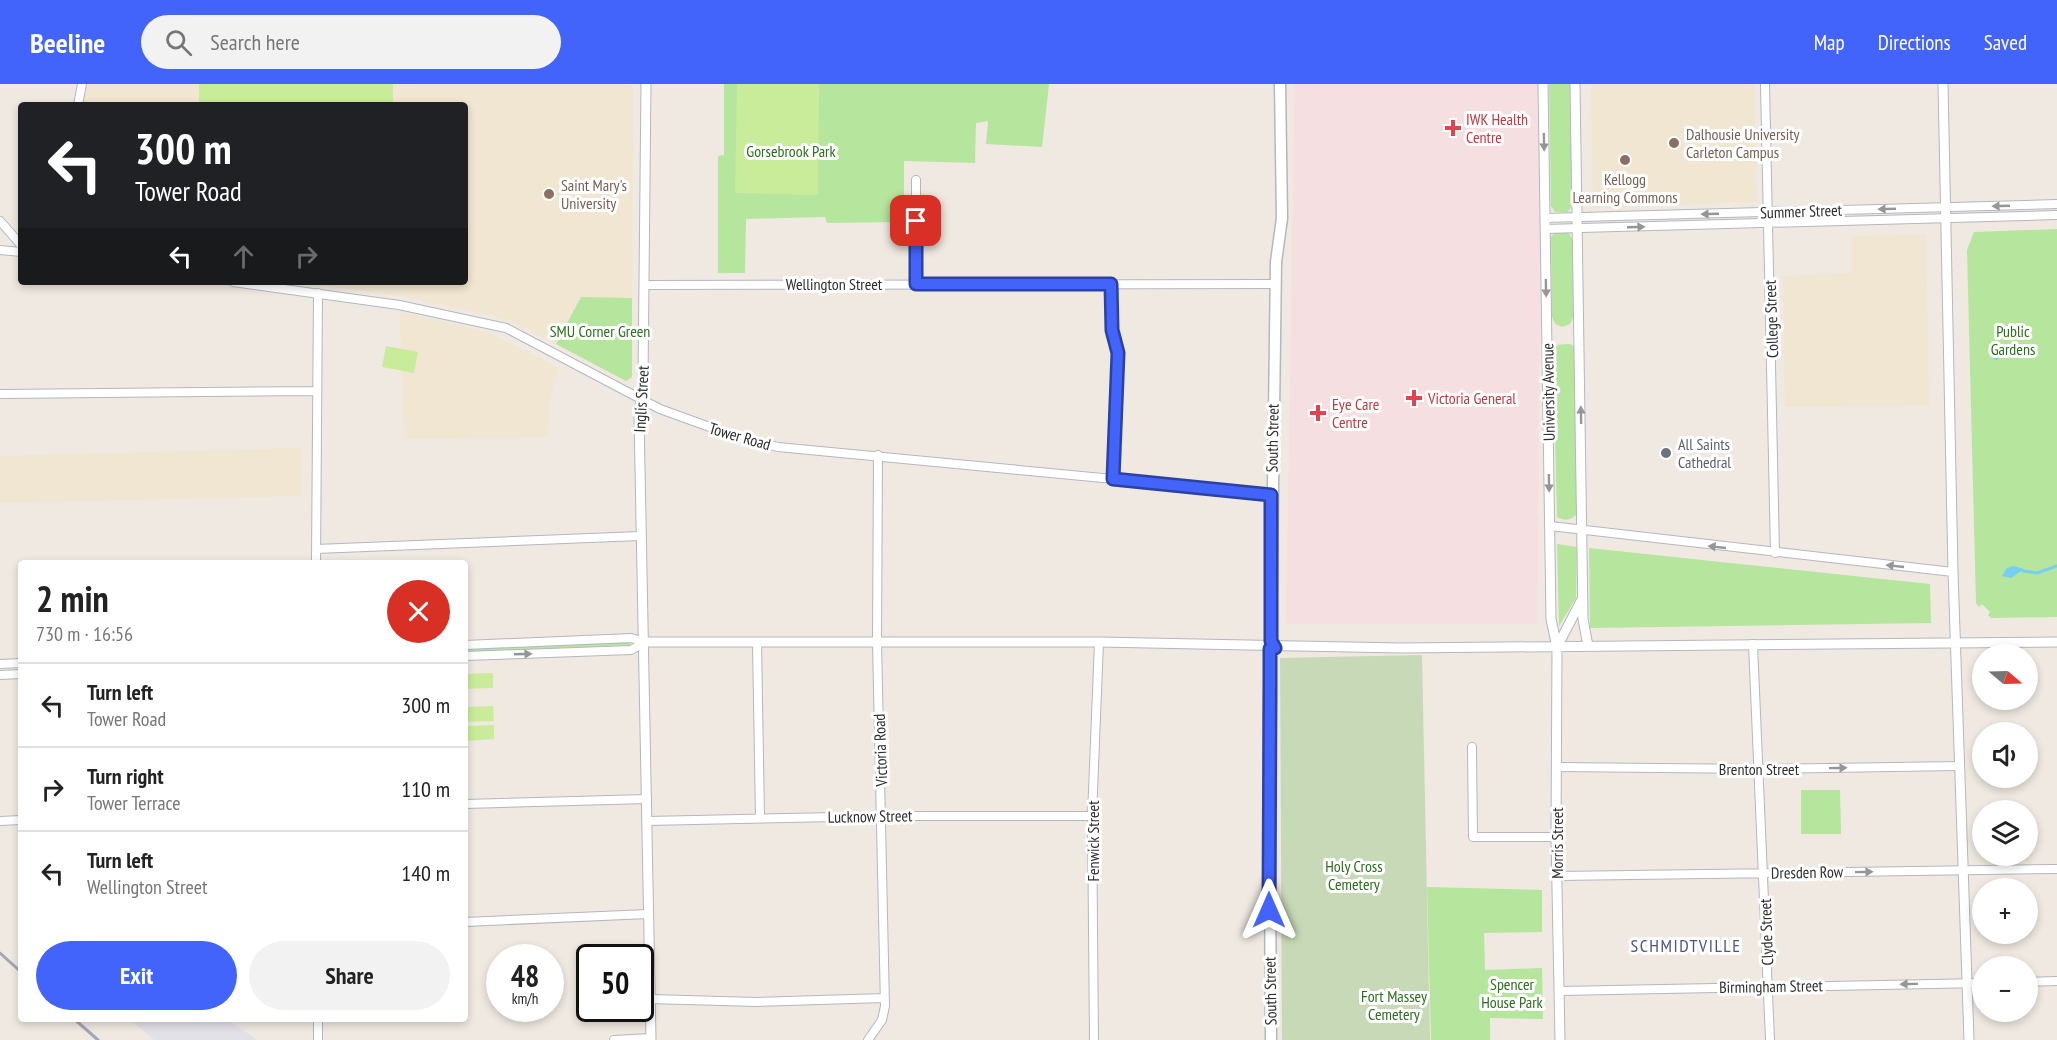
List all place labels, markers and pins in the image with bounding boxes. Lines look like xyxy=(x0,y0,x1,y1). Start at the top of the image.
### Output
place label: IWK Health Centre xyxy=(1466,109,1528,147)
marker: IWK Health Centre xyxy=(1444,119,1462,137)
place label: Dalhousie University Carleton Campus xyxy=(1686,124,1800,162)
marker: Dalhousie University Carleton Campus xyxy=(1667,136,1681,150)
marker: Kellogg Learning Commons xyxy=(1618,153,1632,167)
place label: Kellogg Learning Commons xyxy=(1572,169,1678,207)
place label: Saint Mary's University xyxy=(561,175,627,213)
marker: Saint Mary's University xyxy=(542,187,556,201)
pin xyxy=(890,195,941,246)
place label: Victoria General xyxy=(1427,388,1516,408)
marker: Victoria General xyxy=(1405,389,1423,407)
place label: Eye Care Centre xyxy=(1332,394,1379,432)
marker: Eye Care Centre xyxy=(1309,404,1327,422)
place label: All Saints Cathedral xyxy=(1678,434,1731,472)
marker: All Saints Cathedral xyxy=(1659,446,1673,460)

